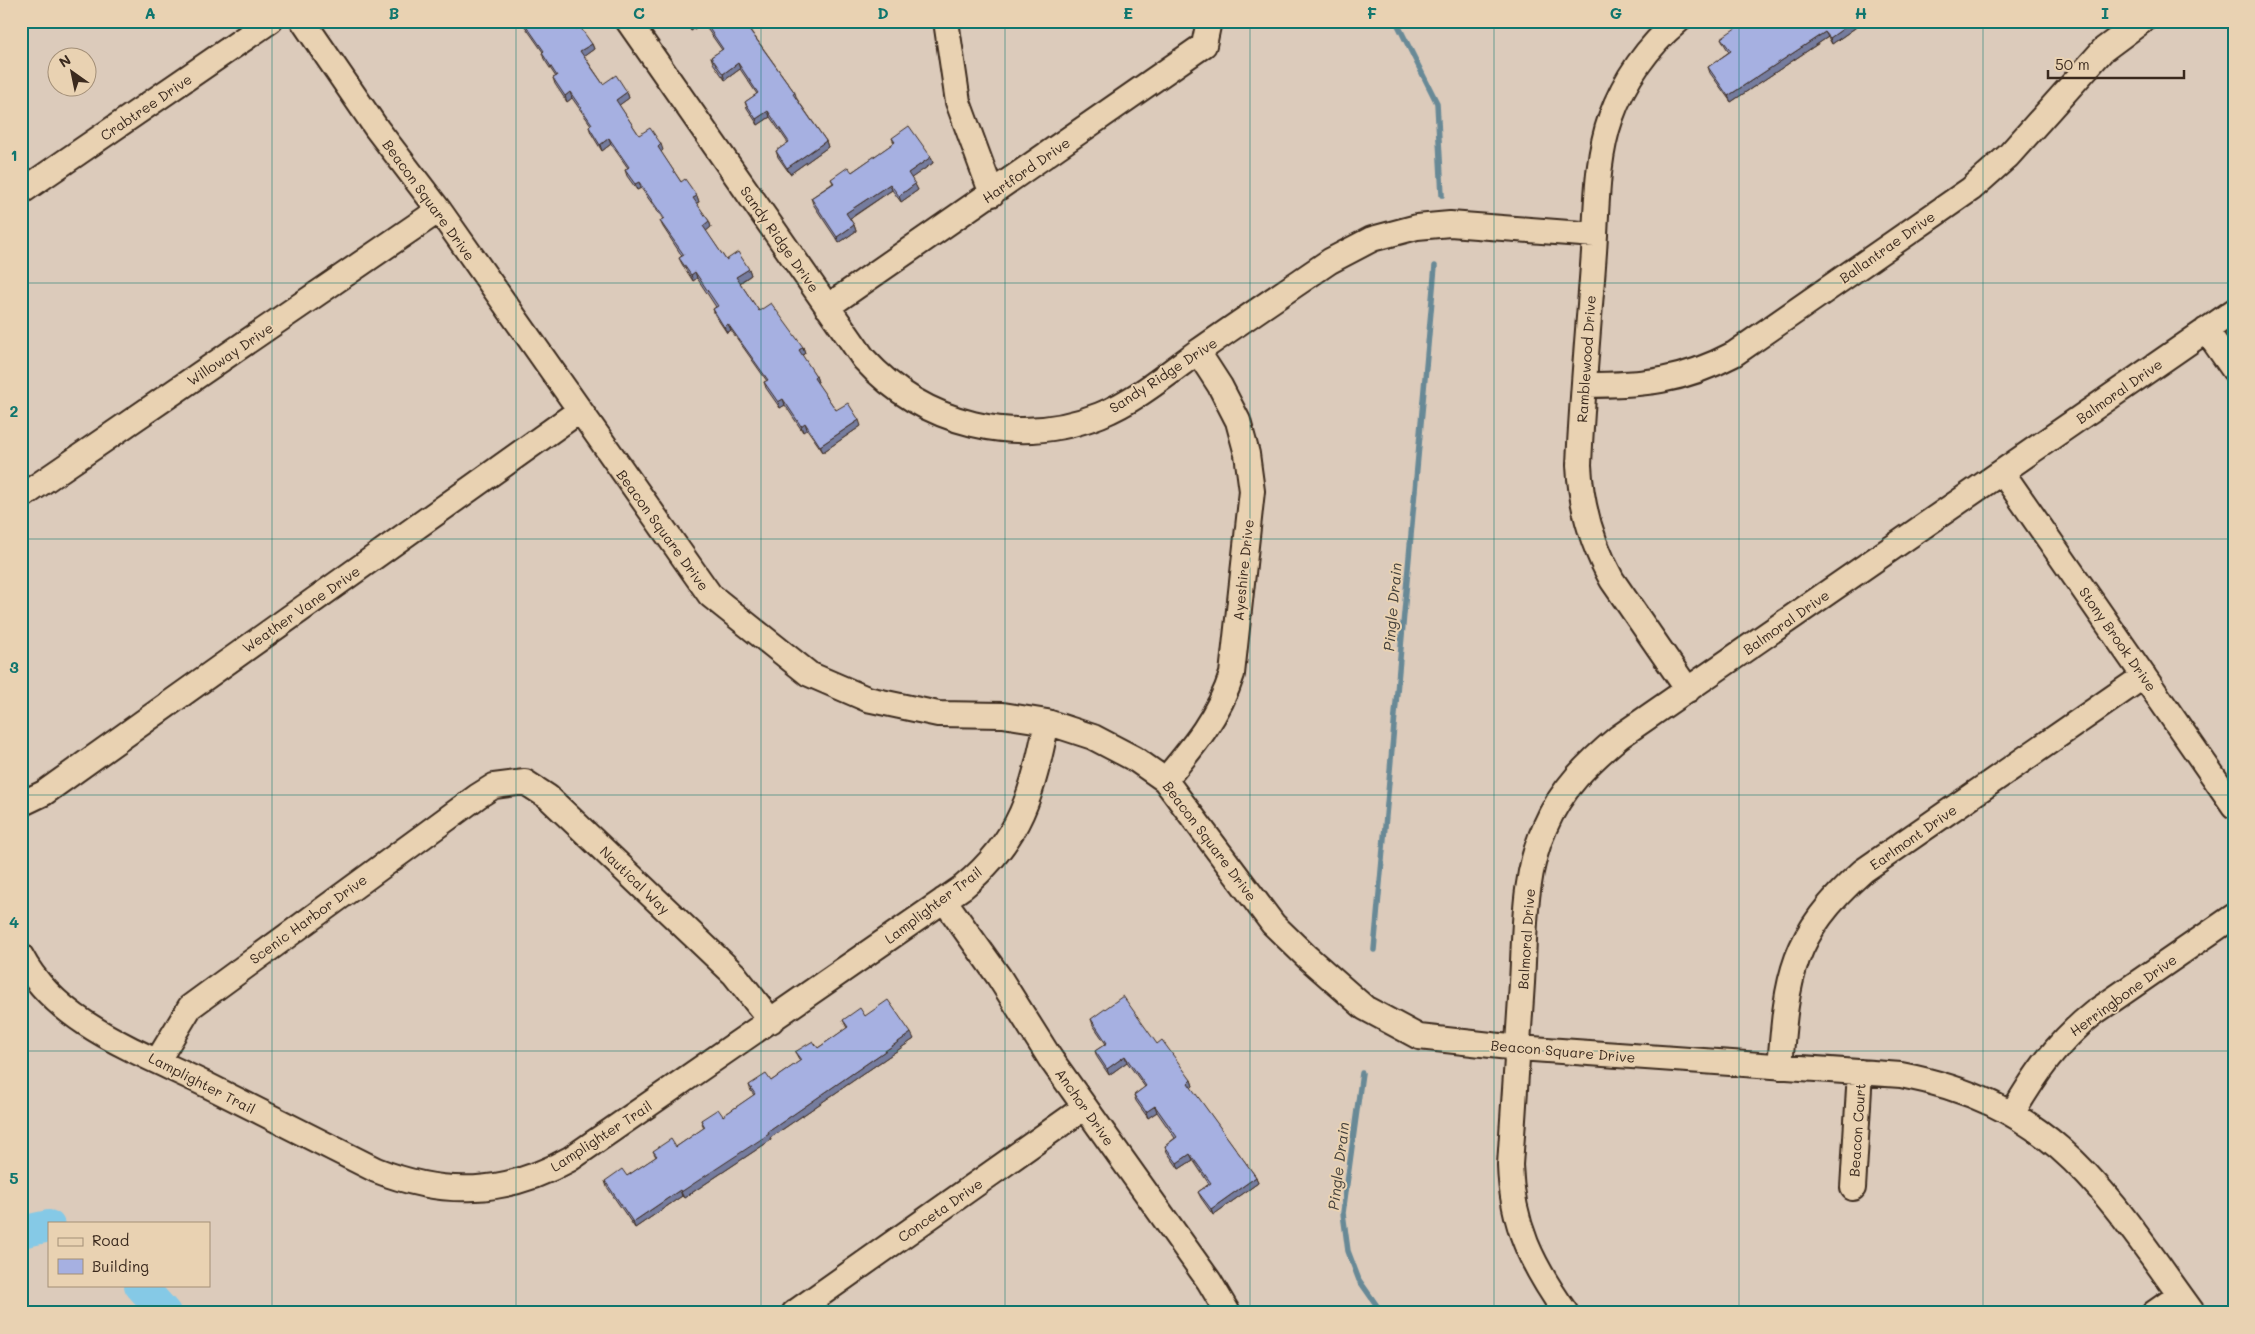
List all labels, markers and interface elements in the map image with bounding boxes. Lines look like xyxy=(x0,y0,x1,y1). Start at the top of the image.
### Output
text: A xyxy=(144,2,156,23)
text: B xyxy=(389,2,399,23)
text: C xyxy=(633,2,645,23)
text: D xyxy=(877,2,889,23)
text: E xyxy=(1123,2,1133,23)
text: F xyxy=(1367,2,1377,23)
text: G xyxy=(1610,2,1622,23)
text: H xyxy=(1855,2,1867,23)
text: I xyxy=(2101,2,2109,23)
north arrow xyxy=(48,48,98,98)
scale bar xyxy=(2048,48,2184,80)
text: N xyxy=(55,50,74,72)
text: 50 m xyxy=(2055,54,2090,74)
street label: Crabtree Drive xyxy=(96,69,196,145)
street label: Hartford Drive xyxy=(978,133,1074,207)
street label: Beacon Square Drive xyxy=(379,136,479,264)
text: 1 xyxy=(10,144,18,165)
street label: Sandy Ridge Drive xyxy=(736,182,824,296)
street label: Ballantrae Drive xyxy=(1835,207,1939,287)
street label: Ramblewood Drive xyxy=(1572,295,1600,423)
street label: Willoway Drive xyxy=(183,318,277,390)
street label: Sandy Ridge Drive xyxy=(1105,333,1221,417)
street label: Balmoral Drive xyxy=(2072,354,2166,428)
text: 2 xyxy=(10,400,19,421)
street label: Beacon Square Drive xyxy=(613,466,713,594)
street label: Ayeshire Drive xyxy=(1228,518,1258,622)
street label: Weather Vane Drive xyxy=(238,561,364,657)
water label: Pingle Drain xyxy=(1378,562,1406,652)
street label: Stony Brook Drive xyxy=(2075,583,2161,695)
street label: Balmoral Drive xyxy=(1739,585,1833,659)
text: 3 xyxy=(9,656,19,677)
street label: Beacon Square Drive xyxy=(1159,777,1261,905)
street label: Earlmont Drive xyxy=(1866,800,1960,874)
street label: Nautical Way xyxy=(596,842,674,918)
street label: Lamplighter Trail xyxy=(880,862,986,948)
street label: Scenic Harbor Drive xyxy=(245,870,371,968)
street label: Balmoral Drive xyxy=(1513,888,1539,990)
text: 4 xyxy=(9,911,19,932)
street label: Herringbone Drive xyxy=(2066,950,2180,1040)
street label: Beacon Square Drive xyxy=(1490,1035,1636,1067)
street label: Lamplighter Trail xyxy=(145,1048,259,1118)
street label: Anchor Drive xyxy=(1051,1065,1119,1149)
street label: Beacon Court xyxy=(1844,1082,1870,1178)
street label: Lamplighter Trail xyxy=(547,1096,655,1176)
water label: Pingle Drain xyxy=(1323,1121,1353,1211)
text: 5 xyxy=(9,1167,19,1188)
street label: Conceta Drive xyxy=(894,1174,986,1246)
legend xyxy=(48,1222,210,1286)
text: Road xyxy=(92,1230,129,1250)
text: Building xyxy=(92,1256,149,1276)

